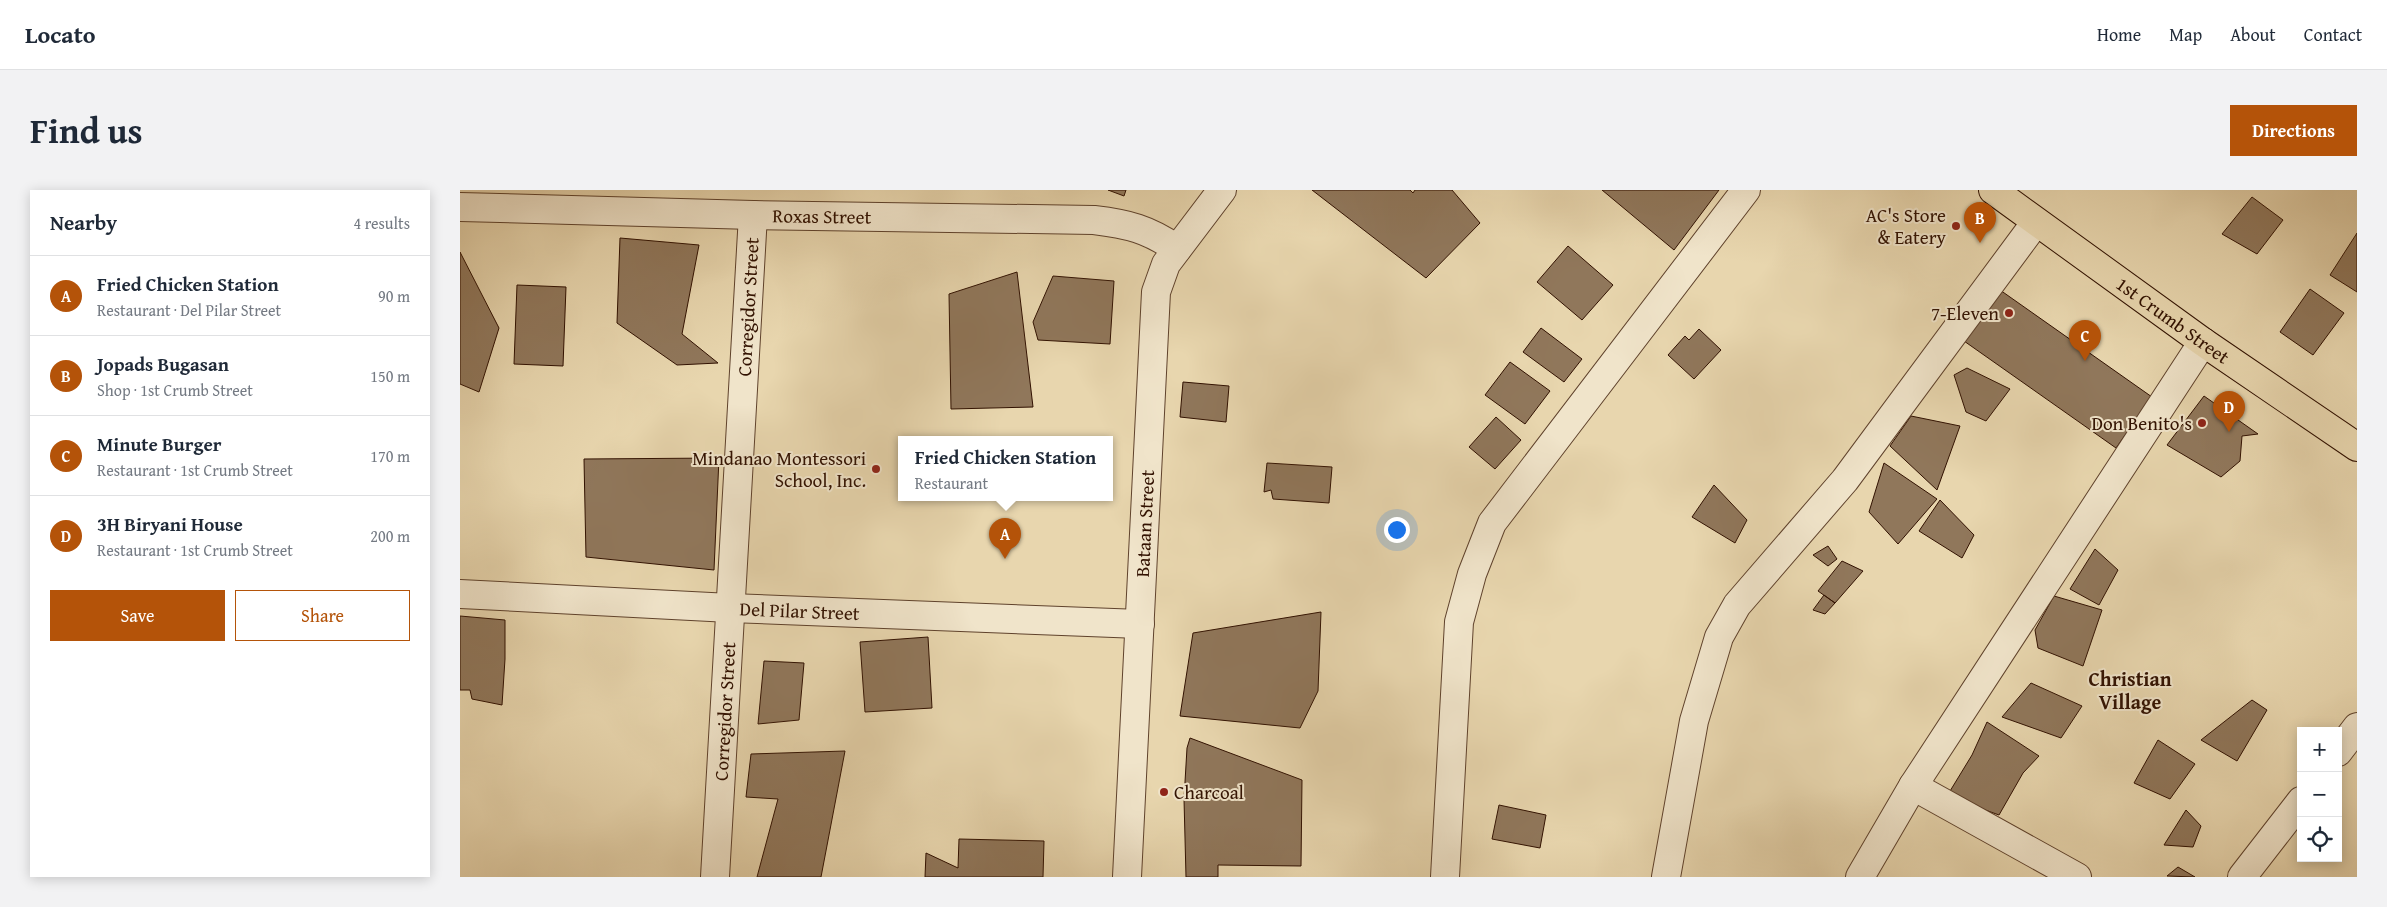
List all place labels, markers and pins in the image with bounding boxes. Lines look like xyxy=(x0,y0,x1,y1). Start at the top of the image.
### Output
place label: AC's Store & Eatery xyxy=(1866,201,1947,251)
pin: B xyxy=(1964,202,1996,243)
marker: AC's Store & Eatery xyxy=(1950,220,1962,232)
place label: 7-Eleven xyxy=(1931,299,1999,327)
marker: 7-Eleven xyxy=(2003,307,2015,319)
pin: C xyxy=(2069,320,2101,361)
pin: D xyxy=(2213,391,2245,432)
place label: Don Benito's xyxy=(2091,409,2192,437)
marker: Don Benito's xyxy=(2196,417,2208,429)
place label: Mindanao Montessori School, Inc. xyxy=(692,444,866,494)
marker: Mindanao Montessori School, Inc. xyxy=(870,463,882,475)
pin: A xyxy=(989,518,1021,559)
place label: Charcoal xyxy=(1174,778,1244,806)
marker: Charcoal xyxy=(1158,786,1170,798)

